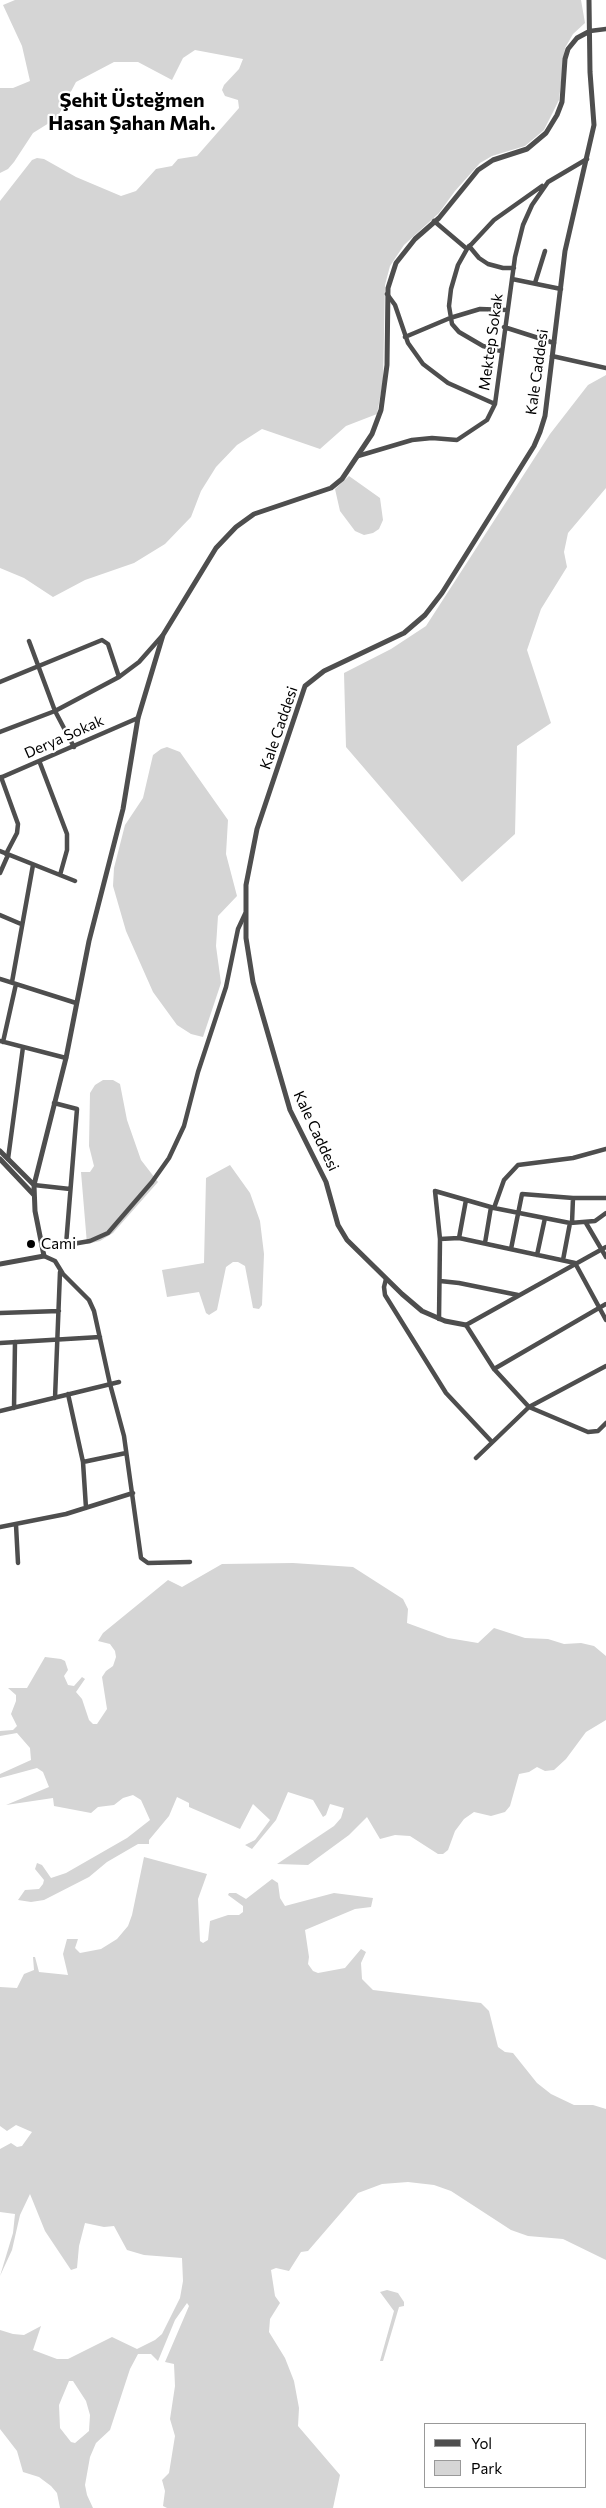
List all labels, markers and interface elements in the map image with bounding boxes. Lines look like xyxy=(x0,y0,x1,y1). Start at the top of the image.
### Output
district label: Şehit Üsteğmen Hasan Şahan Mah. xyxy=(48,88,216,135)
street label: Mektep Sokak xyxy=(475,292,507,392)
street label: Kale Caddesi xyxy=(522,328,552,416)
street label: Kale Caddesi xyxy=(256,684,302,772)
street label: Derya Sokak xyxy=(21,711,107,763)
street label: Kale Caddesi xyxy=(290,1088,342,1174)
place label: Cami xyxy=(41,1235,76,1253)
marker: Cami xyxy=(25,1238,37,1250)
legend xyxy=(424,2423,586,2488)
text: Yol xyxy=(471,2434,492,2452)
text: Park xyxy=(471,2459,502,2477)

